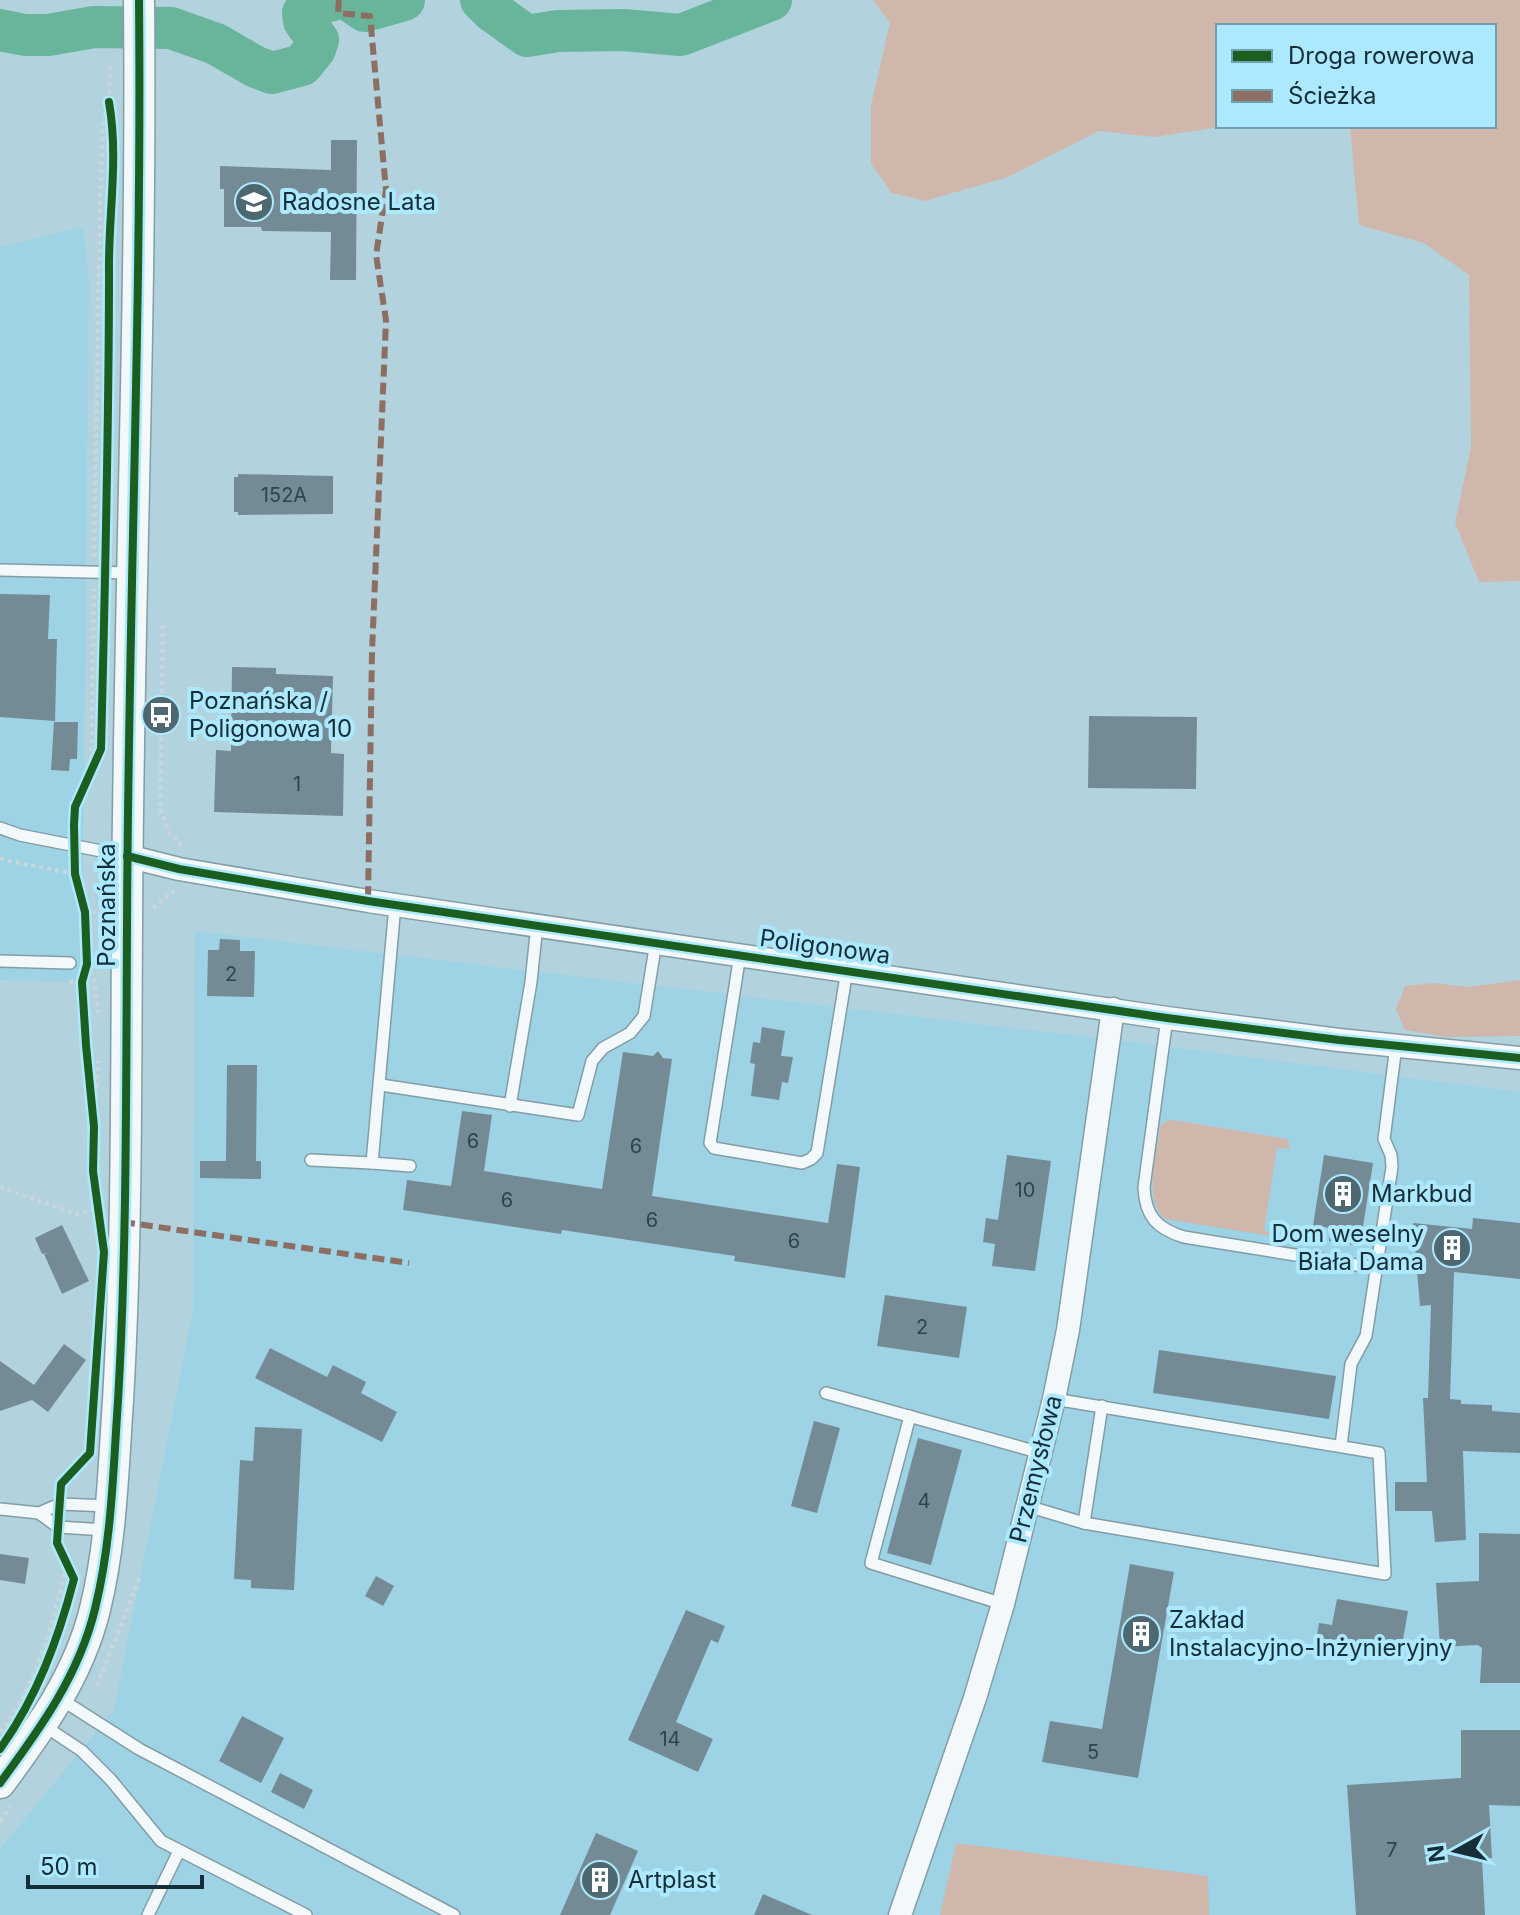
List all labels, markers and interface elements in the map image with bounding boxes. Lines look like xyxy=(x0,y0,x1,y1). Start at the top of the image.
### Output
legend xyxy=(1216,24,1496,128)
text: Droga rowerowa xyxy=(1288,41,1475,70)
text: Ścieżka xyxy=(1288,81,1376,110)
school or university icon: Radosne Lata xyxy=(233,181,275,223)
place label: Radosne Lata xyxy=(282,187,436,216)
house number: 152A xyxy=(261,483,307,507)
place label: Poznańska / Poligonowa 10 xyxy=(189,686,352,743)
bus stop icon: Poznańska / Poligonowa 10 xyxy=(140,694,182,736)
house number: 1 xyxy=(293,772,301,796)
street label: Poznańska xyxy=(92,843,121,967)
street label: Poligonowa xyxy=(758,923,892,970)
house number: 2 xyxy=(225,962,237,986)
house number: 6 xyxy=(467,1129,479,1153)
house number: 6 xyxy=(630,1134,642,1158)
building icon: Markbud xyxy=(1322,1173,1364,1215)
house number: 10 xyxy=(1015,1178,1035,1202)
place label: Markbud xyxy=(1371,1179,1472,1208)
house number: 6 xyxy=(501,1188,513,1212)
house number: 6 xyxy=(646,1208,658,1232)
place label: Dom weselny Biała Dama xyxy=(1272,1219,1424,1276)
building icon: Dom weselny Biała Dama xyxy=(1431,1227,1473,1269)
house number: 6 xyxy=(788,1229,800,1253)
house number: 2 xyxy=(916,1315,928,1339)
street label: Przemysłowa xyxy=(1003,1392,1068,1546)
house number: 4 xyxy=(918,1489,930,1513)
place label: Zakład Instalacyjno-Inżynieryjny xyxy=(1169,1605,1453,1662)
building icon: Zakład Instalacyjno-Inżynieryjny xyxy=(1120,1613,1162,1655)
house number: 14 xyxy=(659,1727,681,1751)
house number: 5 xyxy=(1087,1740,1099,1764)
north arrow xyxy=(1416,1811,1496,1891)
house number: 7 xyxy=(1386,1838,1398,1862)
scale bar xyxy=(28,1839,202,1889)
text: N xyxy=(1422,1844,1450,1864)
text: 50 m xyxy=(40,1852,98,1881)
building icon: Artplast xyxy=(579,1859,621,1901)
place label: Artplast xyxy=(628,1865,716,1894)

